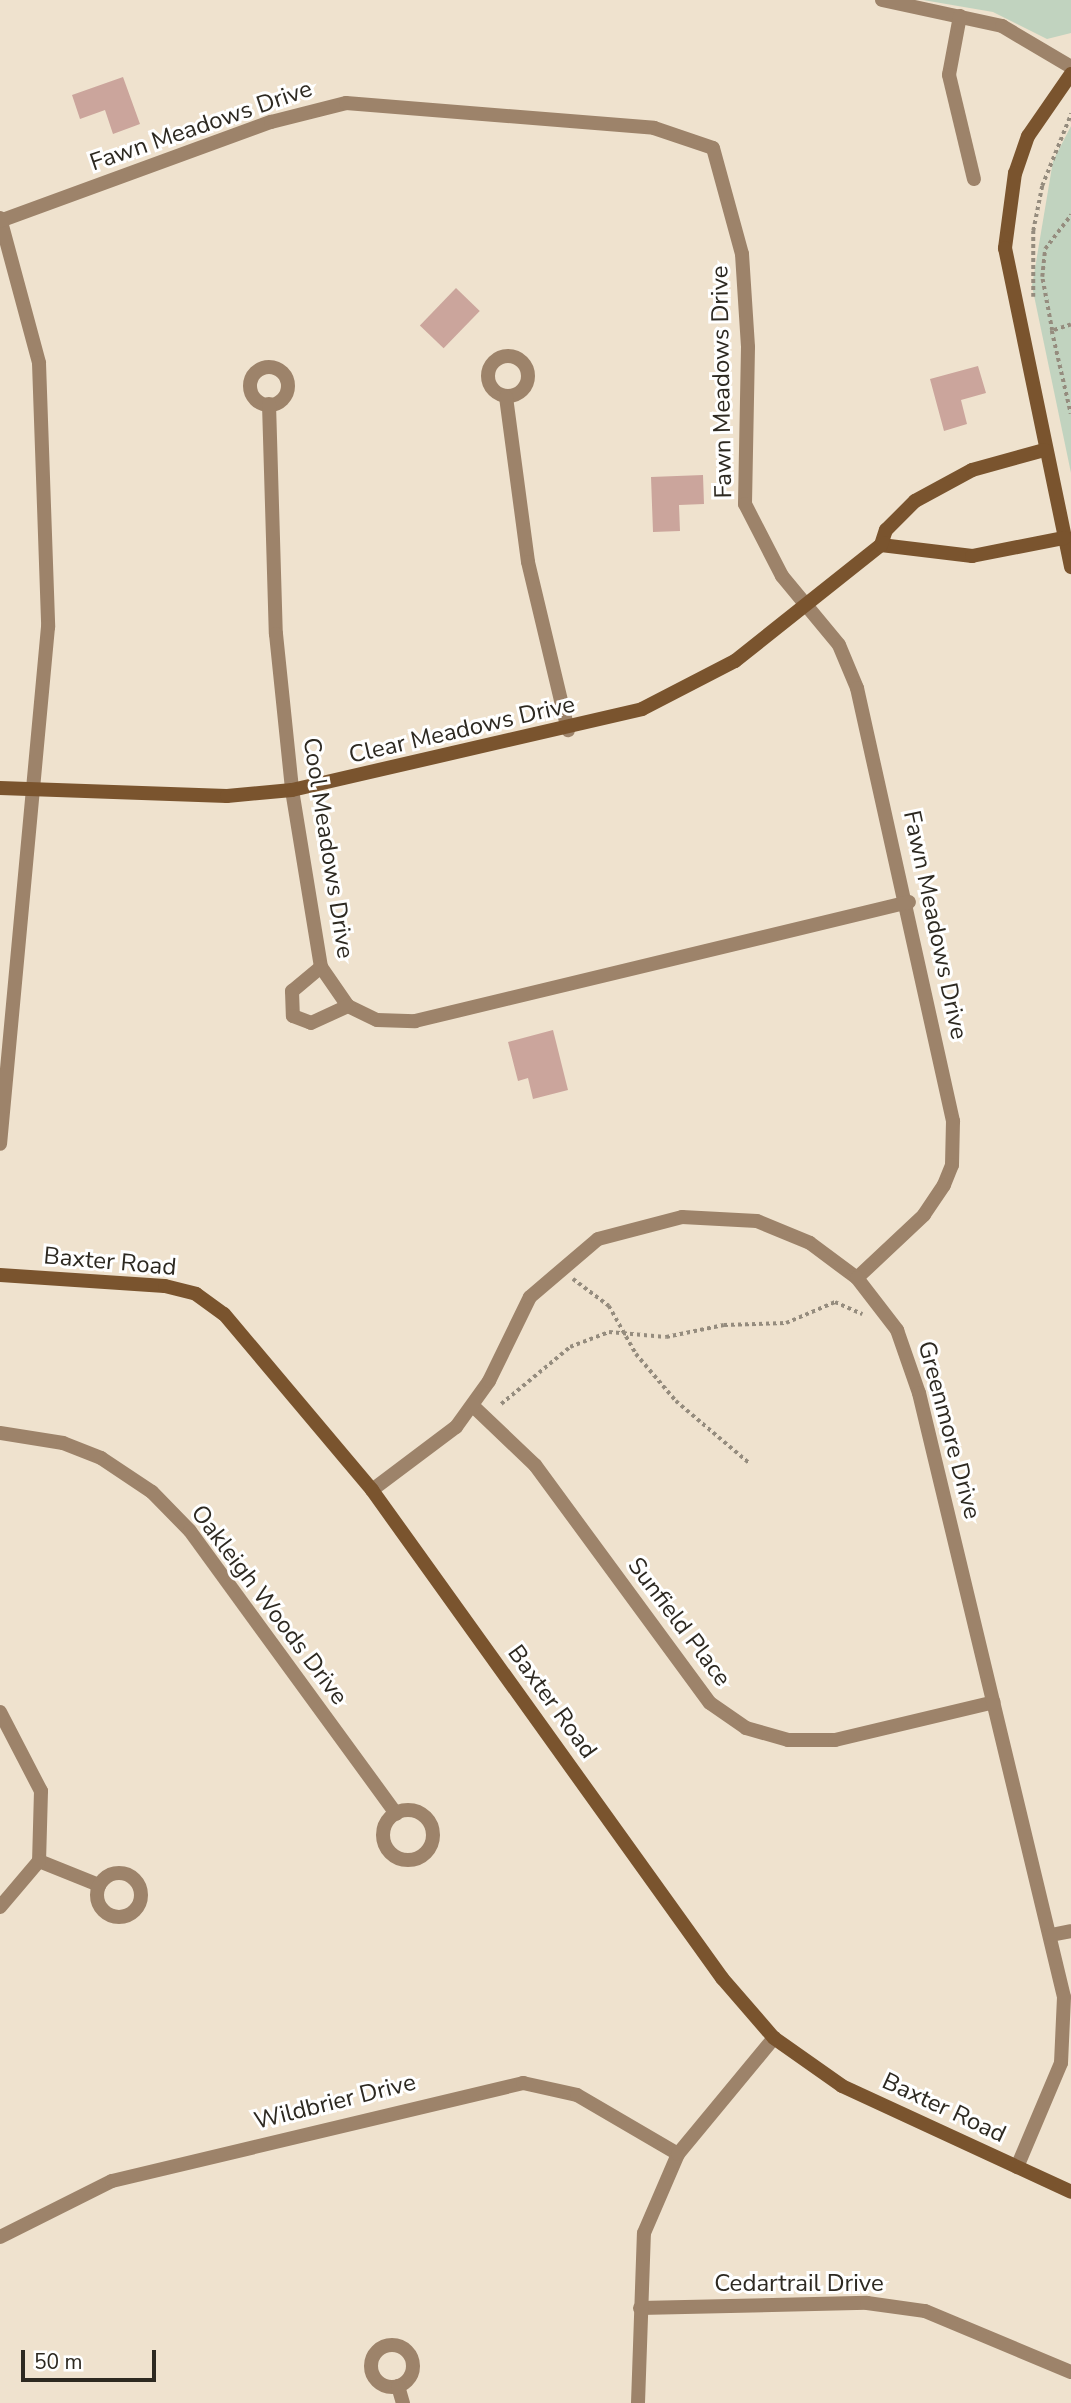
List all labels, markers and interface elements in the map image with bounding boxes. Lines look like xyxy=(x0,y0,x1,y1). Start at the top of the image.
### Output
street label: Fawn Meadows Drive xyxy=(86,74,316,178)
street label: Fawn Meadows Drive xyxy=(706,265,738,499)
street label: Clear Meadows Drive xyxy=(346,690,578,770)
street label: Cool Meadows Drive xyxy=(296,736,360,960)
street label: Fawn Meadows Drive xyxy=(897,808,973,1042)
street label: Baxter Road xyxy=(42,1242,178,1282)
street label: Greenmore Drive xyxy=(911,1338,987,1522)
street label: Oakleigh Woods Drive xyxy=(184,1499,354,1711)
street label: Sunfield Place xyxy=(621,1552,737,1692)
street label: Baxter Road xyxy=(501,1640,603,1764)
street label: Baxter Road xyxy=(878,2067,1010,2149)
street label: Wildbrier Drive xyxy=(251,2068,419,2136)
street label: Cedartrail Drive xyxy=(714,2270,884,2298)
scale bar xyxy=(24,2336,159,2380)
text: 50 m xyxy=(34,2348,83,2376)

